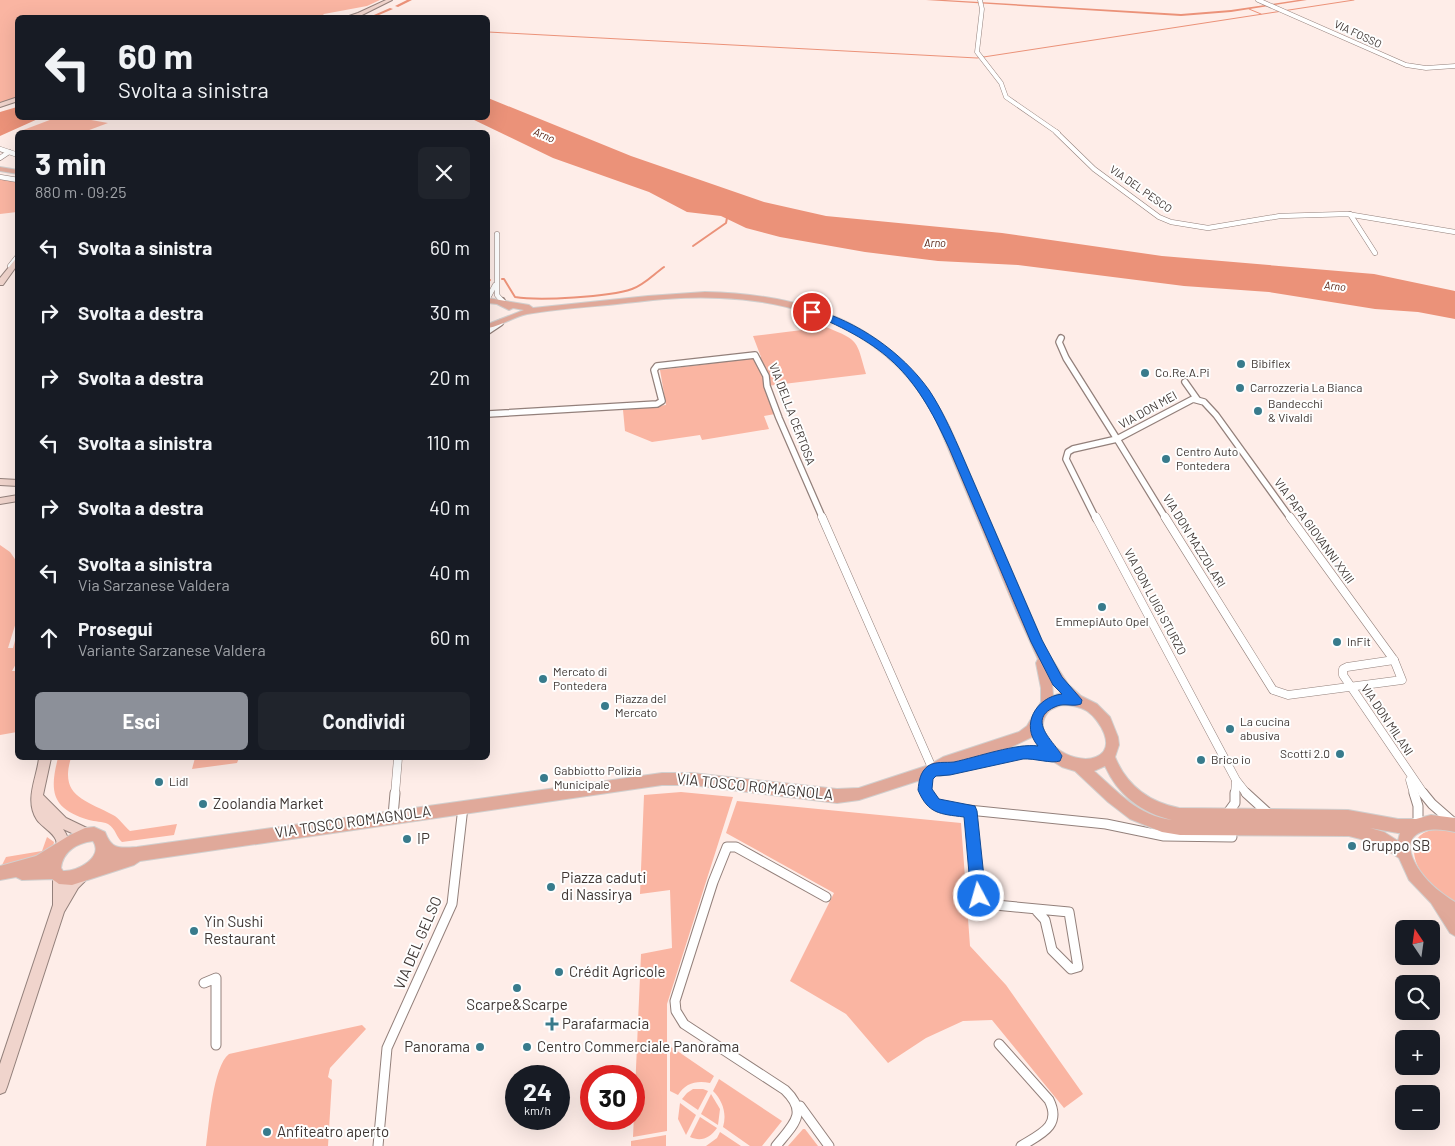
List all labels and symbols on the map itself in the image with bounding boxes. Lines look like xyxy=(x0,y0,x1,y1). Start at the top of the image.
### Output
street label: VIA FOSSO xyxy=(1332,17,1384,50)
water label: Arno xyxy=(532,124,557,145)
street label: VIA DEL PESCO xyxy=(1108,162,1175,215)
water label: Arno xyxy=(924,236,946,249)
water label: Arno xyxy=(1324,278,1347,293)
pin xyxy=(791,291,833,333)
place label: Bibiflex xyxy=(1251,356,1290,370)
marker: Bibiflex xyxy=(1235,358,1247,370)
street label: VIA DELLA CERTOSA xyxy=(767,361,819,467)
place label: Co.Re.A.Pi xyxy=(1155,365,1210,379)
marker: Co.Re.A.Pi xyxy=(1139,367,1151,379)
place label: Carrozzeria La Bianca xyxy=(1250,380,1362,394)
marker: Carrozzeria La Bianca xyxy=(1234,382,1246,394)
street label: VIA DON MEI xyxy=(1116,387,1179,431)
place label: Bandecchi & Vivaldi xyxy=(1268,396,1323,424)
marker: Bandecchi & Vivaldi xyxy=(1252,405,1264,417)
place label: Centro Auto Pontedera xyxy=(1176,444,1238,472)
marker: Centro Auto Pontedera xyxy=(1160,453,1172,465)
street label: VIA PAPA GIOVANNI XXIII xyxy=(1272,475,1358,586)
street label: VIA DON MAZZOLARI xyxy=(1161,491,1229,590)
street label: VIA DON LUIGI STURZO xyxy=(1122,546,1190,657)
marker: EmmepiAuto Opel xyxy=(1096,601,1108,613)
place label: EmmepiAuto Opel xyxy=(1055,614,1149,628)
place label: InFit xyxy=(1347,634,1371,648)
marker: InFit xyxy=(1331,636,1343,648)
place label: Mercato di Pontedera xyxy=(553,664,607,692)
marker: Mercato di Pontedera xyxy=(537,673,549,685)
street label: VIA DON MILANI xyxy=(1359,681,1417,758)
place label: Piazza del Mercato xyxy=(615,691,666,719)
marker: Piazza del Mercato xyxy=(599,700,611,712)
place label: La cucina abusiva xyxy=(1240,714,1290,742)
marker: La cucina abusiva xyxy=(1224,723,1236,735)
place label: Scotti 2.0 xyxy=(1280,746,1330,760)
marker: Scotti 2.0 xyxy=(1334,748,1346,760)
place label: Brico io xyxy=(1211,752,1251,766)
marker: Brico io xyxy=(1195,754,1207,766)
place label: Gabbiotto Polizia Municipale xyxy=(554,763,641,791)
street label: VIA TOSCO ROMAGNOLA xyxy=(676,769,834,803)
marker: Gabbiotto Polizia Municipale xyxy=(538,772,550,784)
place label: Lidl xyxy=(169,774,188,788)
marker: Lidl xyxy=(153,776,165,788)
place label: Zoolandia Market xyxy=(213,794,324,812)
marker: Zoolandia Market xyxy=(197,798,209,810)
street label: VIA TOSCO ROMAGNOLA xyxy=(274,801,432,841)
place label: IP xyxy=(417,829,430,847)
marker: IP xyxy=(401,833,413,845)
place label: Gruppo SB xyxy=(1362,836,1431,854)
marker: Gruppo SB xyxy=(1346,840,1358,852)
place label: Piazza caduti di Nassirya xyxy=(561,868,646,903)
position arrow xyxy=(952,869,1004,921)
marker: Piazza caduti di Nassirya xyxy=(545,881,557,893)
street label: VIA DEL GELSO xyxy=(389,893,445,992)
place label: Yin Sushi Restaurant xyxy=(204,912,276,947)
north arrow xyxy=(1395,920,1440,965)
marker: Yin Sushi Restaurant xyxy=(188,925,200,937)
place label: Crédit Agricole xyxy=(569,962,665,980)
marker: Crédit Agricole xyxy=(553,966,565,978)
marker: Scarpe&Scarpe xyxy=(511,982,523,994)
place label: Scarpe&Scarpe xyxy=(466,995,568,1013)
place label: Parafarmacia xyxy=(562,1014,649,1032)
marker: Parafarmacia xyxy=(546,1018,558,1030)
place label: Panorama xyxy=(404,1037,470,1055)
place label: Centro Commerciale Panorama xyxy=(537,1037,739,1055)
marker: Panorama xyxy=(474,1041,486,1053)
marker: Centro Commerciale Panorama xyxy=(521,1041,533,1053)
speed limit sign: 30 xyxy=(580,1065,645,1130)
place label: Anfiteatro aperto xyxy=(277,1122,389,1140)
marker: Anfiteatro aperto xyxy=(261,1126,273,1138)

